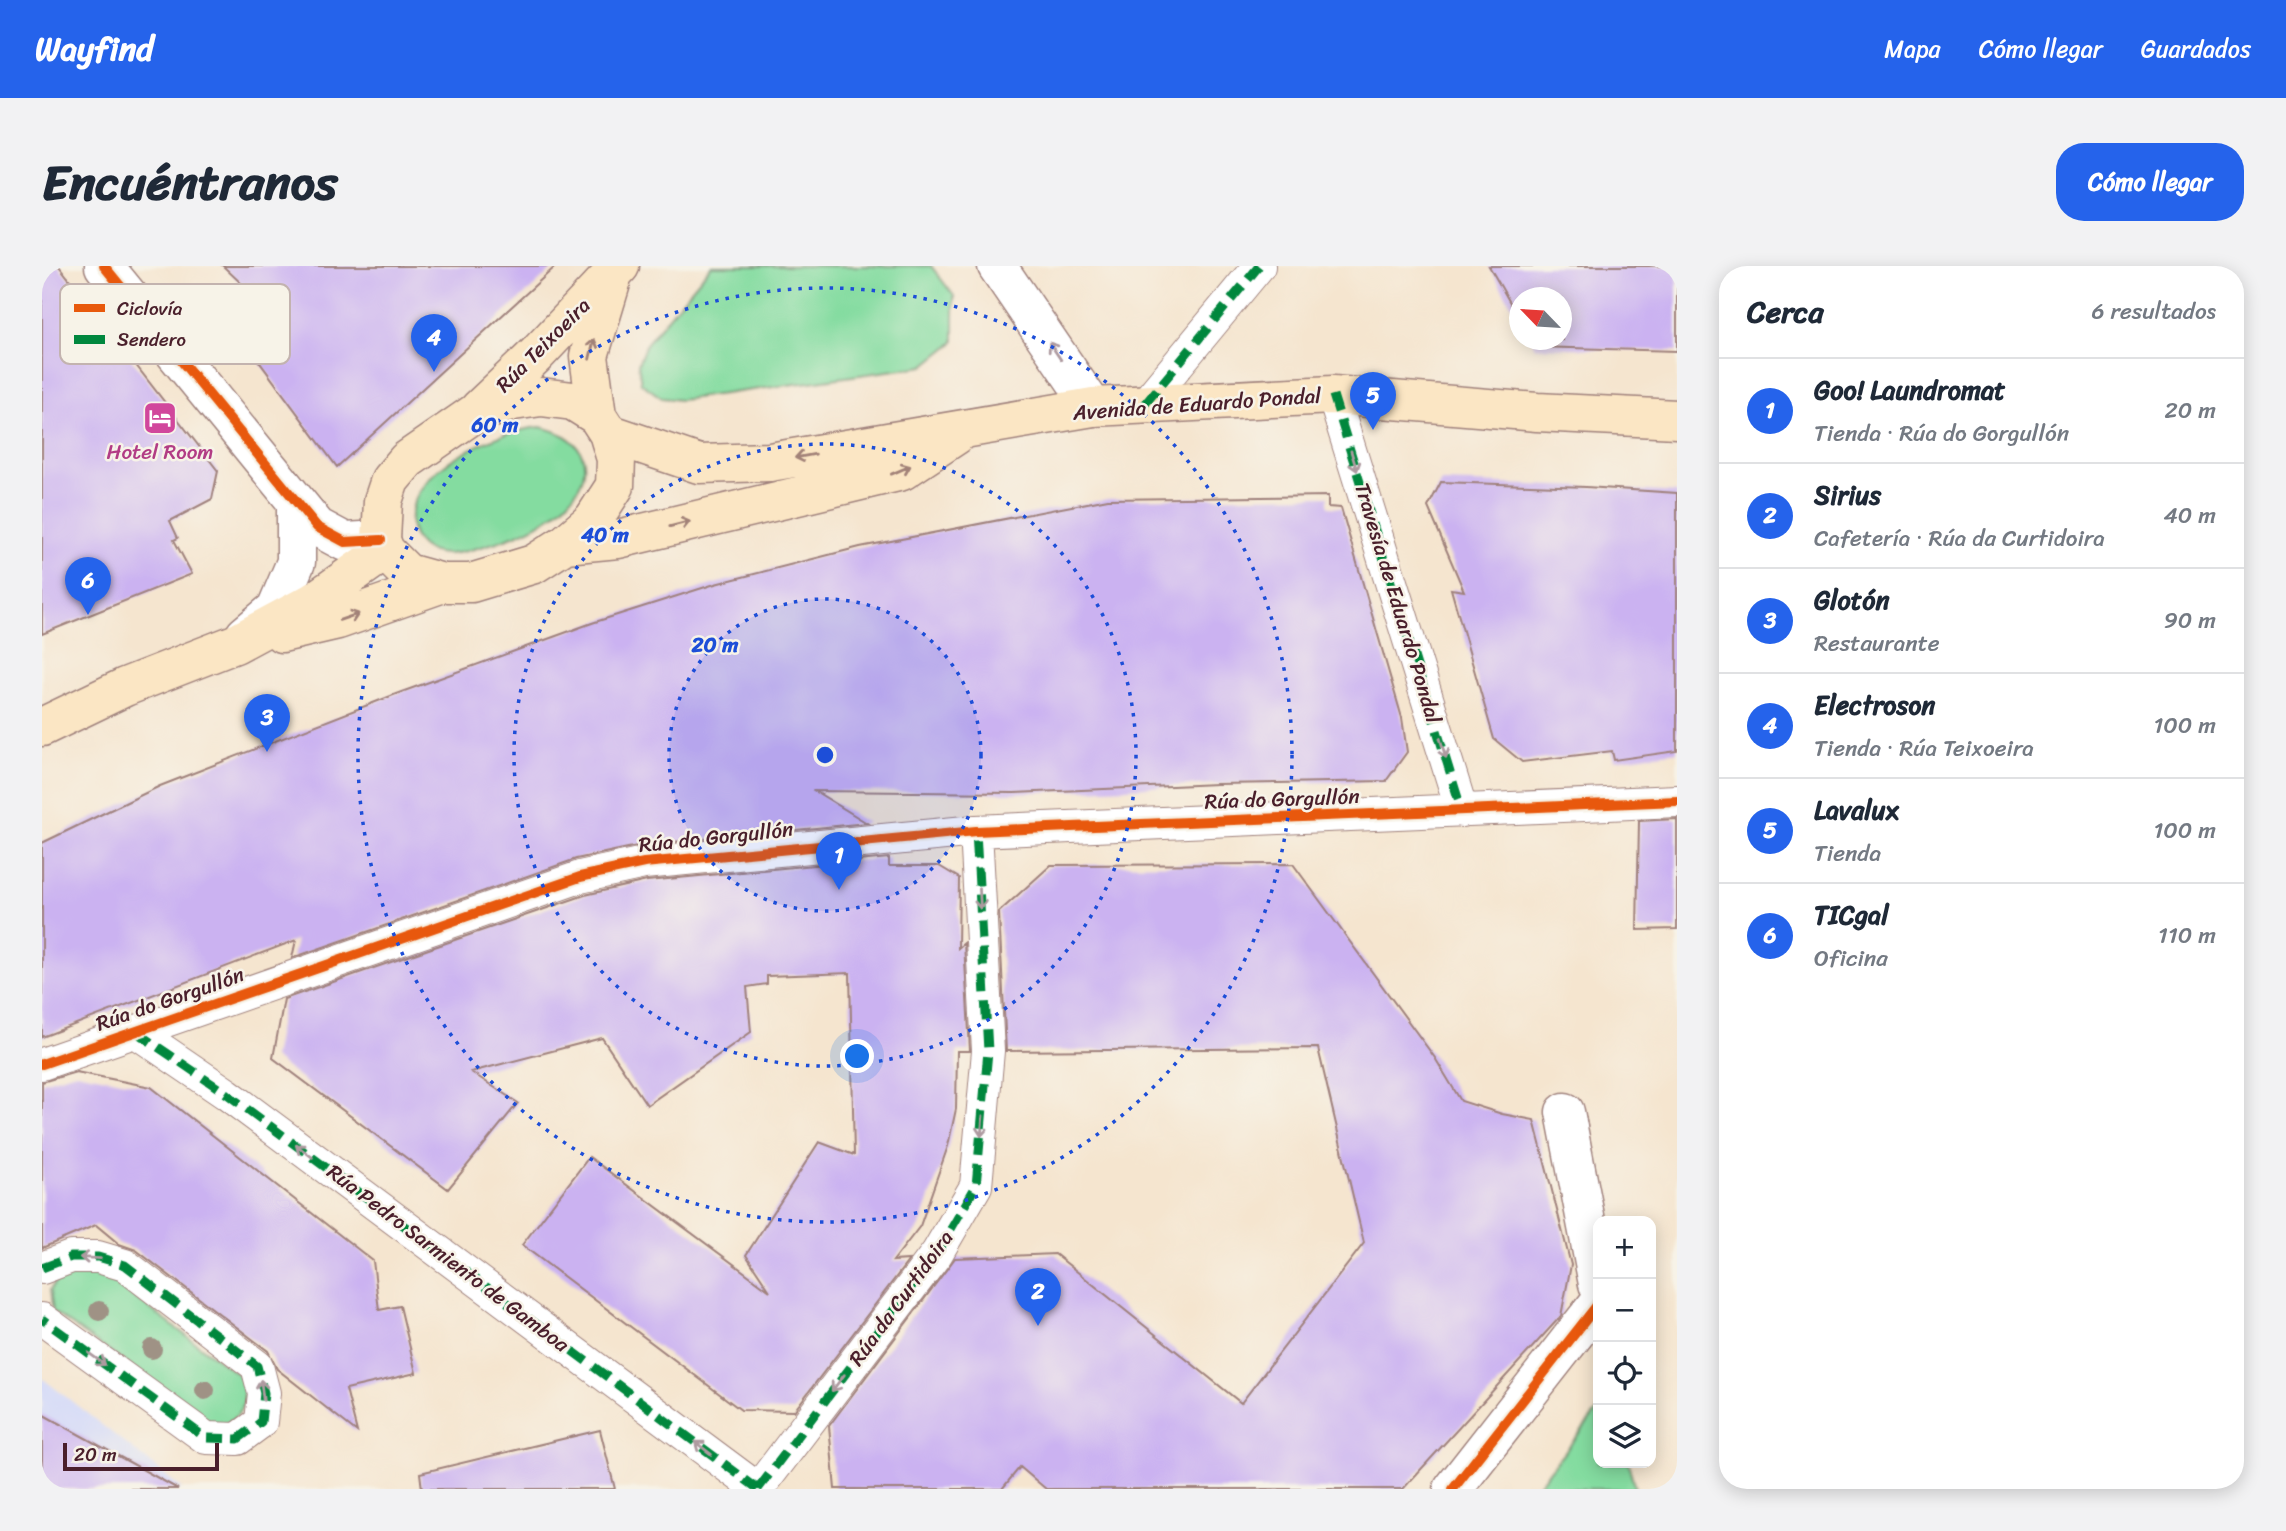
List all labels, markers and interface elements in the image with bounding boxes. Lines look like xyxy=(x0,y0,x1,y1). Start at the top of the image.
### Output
text: Wayfind xyxy=(35,20,154,78)
text: Mapa xyxy=(1884,28,1941,70)
text: Cómo llegar xyxy=(1979,28,2103,70)
text: Guardados xyxy=(2141,28,2251,70)
text: Encuéntranos xyxy=(42,139,338,226)
button: Cómo llegar xyxy=(2056,143,2244,221)
legend xyxy=(60,284,290,364)
text: Cerca xyxy=(1747,285,1823,339)
north arrow xyxy=(1509,287,1572,350)
street label: Rúa Teixoeira xyxy=(486,288,600,402)
text: 6 resultados xyxy=(2091,291,2216,332)
text: Ciclovía xyxy=(117,292,183,325)
pin: 4 xyxy=(411,314,457,372)
text: Sendero xyxy=(117,323,186,356)
one-way arrow xyxy=(586,338,599,360)
one-way arrow xyxy=(1048,342,1062,361)
text: Goo! Laundromat xyxy=(1814,367,2005,413)
pin: 5 xyxy=(1350,372,1396,430)
street label: Avenida de Eduardo Pondal xyxy=(1071,376,1323,432)
text: 1 xyxy=(1765,390,1775,431)
text: 20 m xyxy=(2165,390,2216,431)
hotel icon: Hotel Room xyxy=(141,399,179,437)
text: 60 m xyxy=(471,406,519,444)
text: Tienda · Rúa do Gorgullón xyxy=(1814,413,2069,454)
place label: Hotel Room xyxy=(107,433,213,471)
one-way arrow xyxy=(1348,449,1361,471)
one-way arrow xyxy=(794,450,817,463)
one-way arrow xyxy=(889,462,911,475)
text: Sirius xyxy=(1814,472,1881,518)
street label: Travesía de Eduardo Pondal xyxy=(1343,478,1453,729)
text: 2 xyxy=(1763,495,1777,536)
text: 40 m xyxy=(2163,495,2216,536)
text: 40 m xyxy=(580,516,630,554)
one-way arrow xyxy=(668,517,691,530)
text: Cafetería · Rúa da Curtidoira xyxy=(1814,518,2105,559)
pin: 6 xyxy=(65,557,111,615)
text: Glotón xyxy=(1814,577,1890,623)
text: 3 xyxy=(1764,600,1776,641)
text: 90 m xyxy=(2164,600,2216,641)
one-way arrow xyxy=(338,610,360,622)
text: Restaurante xyxy=(1814,623,1940,664)
text: 20 m xyxy=(691,626,739,664)
text: Electroson xyxy=(1814,682,1935,728)
pin: 3 xyxy=(244,694,290,752)
text: 4 xyxy=(1763,705,1777,746)
text: 100 m xyxy=(2153,705,2216,746)
text: Tienda · Rúa Teixoeira xyxy=(1814,728,2034,769)
one-way arrow xyxy=(1437,737,1450,759)
centre of rings xyxy=(813,743,837,767)
street label: Rúa do Gorgullón xyxy=(1204,777,1360,821)
text: Lavalux xyxy=(1814,787,1899,833)
street label: Rúa do Gorgullón xyxy=(637,810,795,864)
text: 5 xyxy=(1763,810,1777,851)
text: 100 m xyxy=(2153,810,2216,851)
pin: 1 xyxy=(816,832,862,890)
text: Tienda xyxy=(1814,833,1881,874)
one-way arrow xyxy=(973,887,986,910)
text: TICgal xyxy=(1814,892,1889,938)
text: 6 xyxy=(1763,915,1777,956)
text: 110 m xyxy=(2158,915,2216,956)
text: Oficina xyxy=(1814,938,1888,979)
street label: Rúa do Gorgullón xyxy=(90,956,250,1042)
your location xyxy=(840,1039,874,1073)
one-way arrow xyxy=(975,1114,988,1137)
one-way arrow xyxy=(295,1144,314,1159)
street label: Rúa Pedro Sarmiento de Gamboa xyxy=(318,1154,578,1363)
map controls xyxy=(1593,1216,1656,1468)
button: + xyxy=(1593,1216,1656,1279)
street label: Rúa da Curtidoira xyxy=(838,1221,964,1374)
one-way arrow xyxy=(79,1251,102,1264)
pin: 2 xyxy=(1015,1268,1061,1326)
button: − xyxy=(1593,1279,1656,1342)
button: locate xyxy=(1593,1342,1656,1405)
one-way arrow xyxy=(87,1352,106,1366)
one-way arrow xyxy=(831,1373,846,1392)
one-way arrow xyxy=(255,1379,268,1402)
button: layers xyxy=(1593,1405,1656,1468)
text: 20 m xyxy=(74,1438,117,1471)
scale bar xyxy=(63,1440,219,1472)
one-way arrow xyxy=(694,1441,713,1455)

